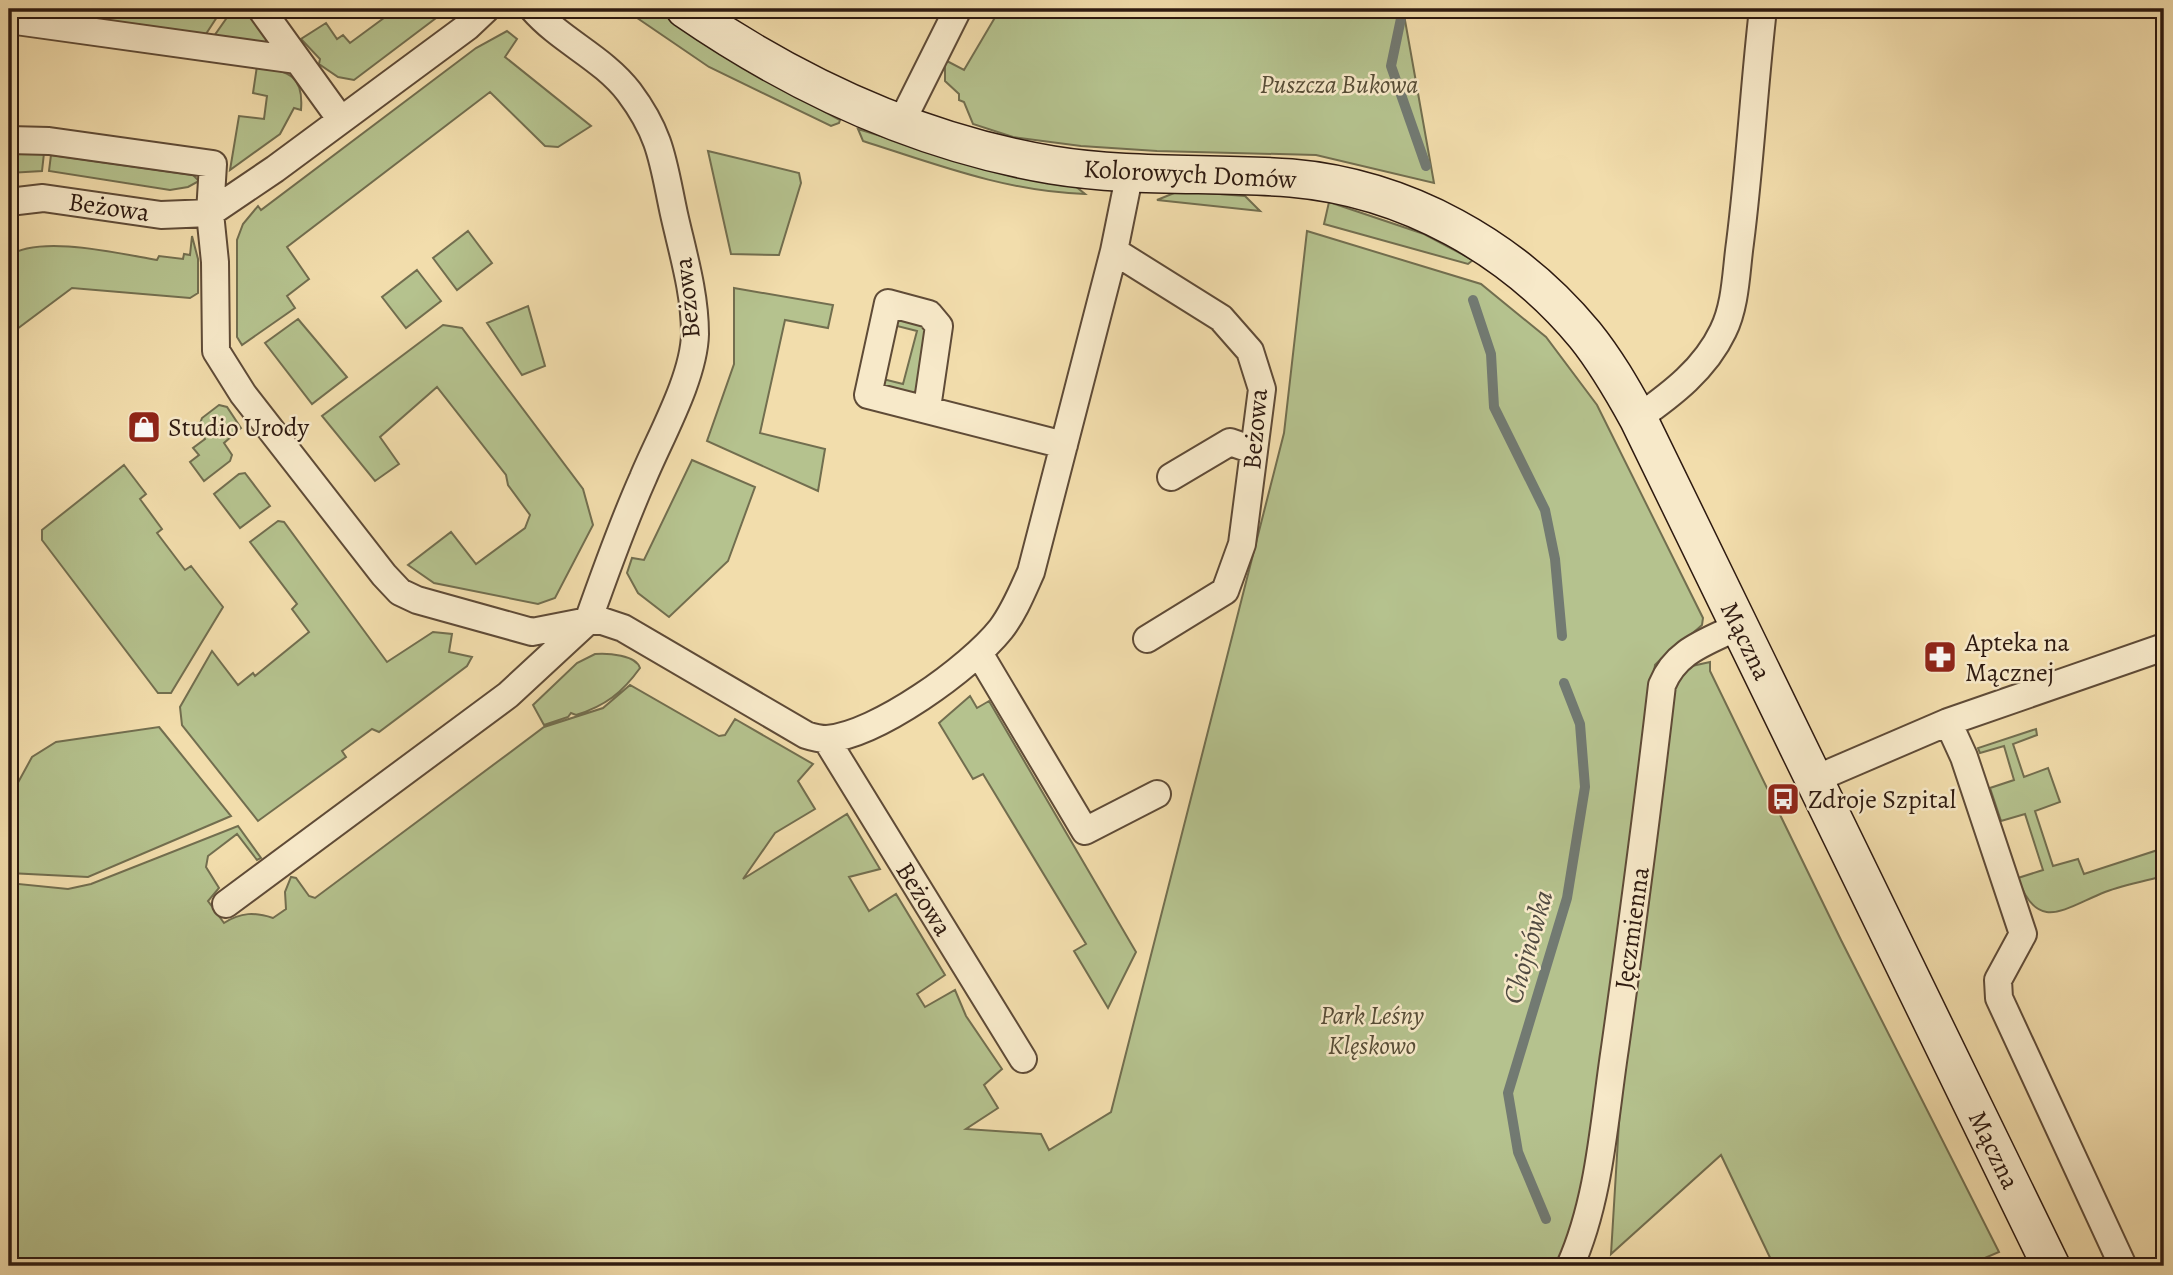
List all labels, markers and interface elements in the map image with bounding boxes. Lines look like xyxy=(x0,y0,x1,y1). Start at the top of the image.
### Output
park label: Puszcza Bukowa xyxy=(1260,67,1418,102)
street label: Kolorowych Domów xyxy=(1083,151,1298,197)
street label: Beżowa xyxy=(66,184,152,230)
street label: Beżowa xyxy=(665,256,709,340)
street label: Beżowa xyxy=(1234,387,1276,471)
shop icon: Studio Urody xyxy=(125,408,163,446)
place label: Studio Urody xyxy=(168,410,310,445)
street label: Mączna xyxy=(1712,596,1780,686)
place label: Apteka na Mącznej xyxy=(1964,625,2070,690)
pharmacy icon: Apteka na Mącznej xyxy=(1921,638,1959,676)
bus stop icon: Zdroje Szpital xyxy=(1764,780,1802,818)
place label: Zdroje Szpital xyxy=(1808,782,1956,817)
street label: Beżowa xyxy=(888,855,960,943)
street label: Jęczmienna xyxy=(1606,865,1658,991)
water label: Chojnówka xyxy=(1494,886,1562,1008)
park label: Park Leśny Klęskowo xyxy=(1320,998,1424,1063)
street label: Mączna xyxy=(1960,1105,2028,1195)

